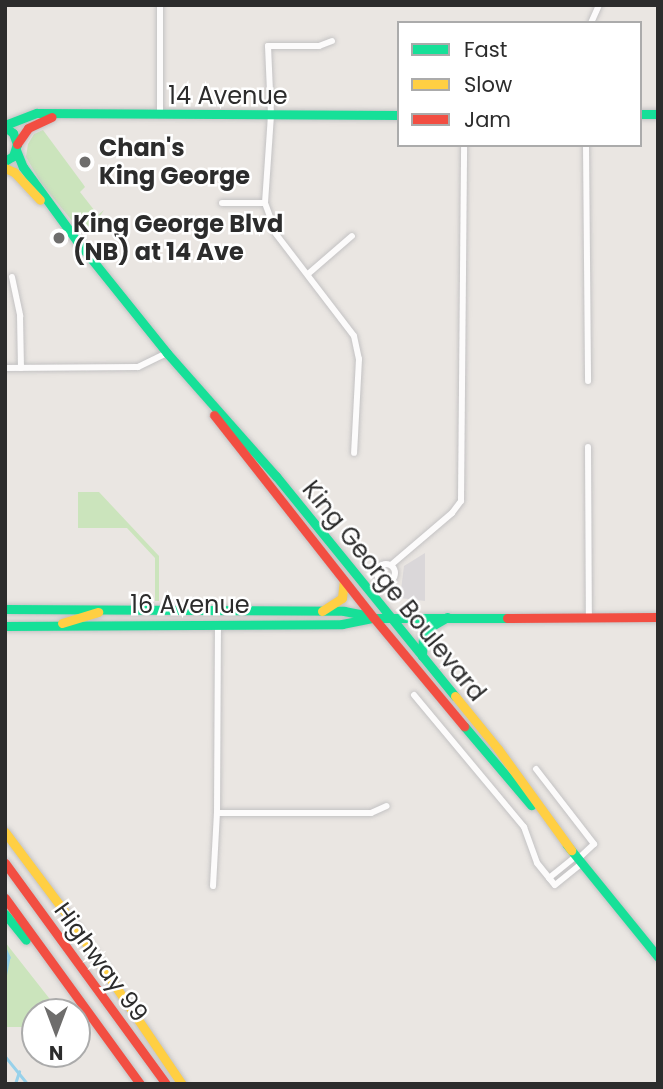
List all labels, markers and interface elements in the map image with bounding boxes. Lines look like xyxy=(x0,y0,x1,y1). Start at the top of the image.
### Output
legend xyxy=(397,21,642,147)
text: Fast xyxy=(464,35,507,64)
text: Slow xyxy=(464,70,512,99)
street label: 14 Avenue xyxy=(168,82,288,110)
text: Jam xyxy=(464,105,511,134)
place label: Chan's King George xyxy=(99,134,250,190)
marker: Chan's King George xyxy=(77,154,93,170)
place label: King George Blvd (NB) at 14 Ave xyxy=(73,210,283,266)
marker: King George Blvd (NB) at 14 Ave xyxy=(51,230,67,246)
street label: King George Boulevard xyxy=(296,475,492,707)
street label: 16 Avenue xyxy=(130,591,250,619)
street label: Highway 99 xyxy=(48,897,154,1027)
north arrow xyxy=(21,998,91,1068)
text: N xyxy=(49,1039,63,1066)

